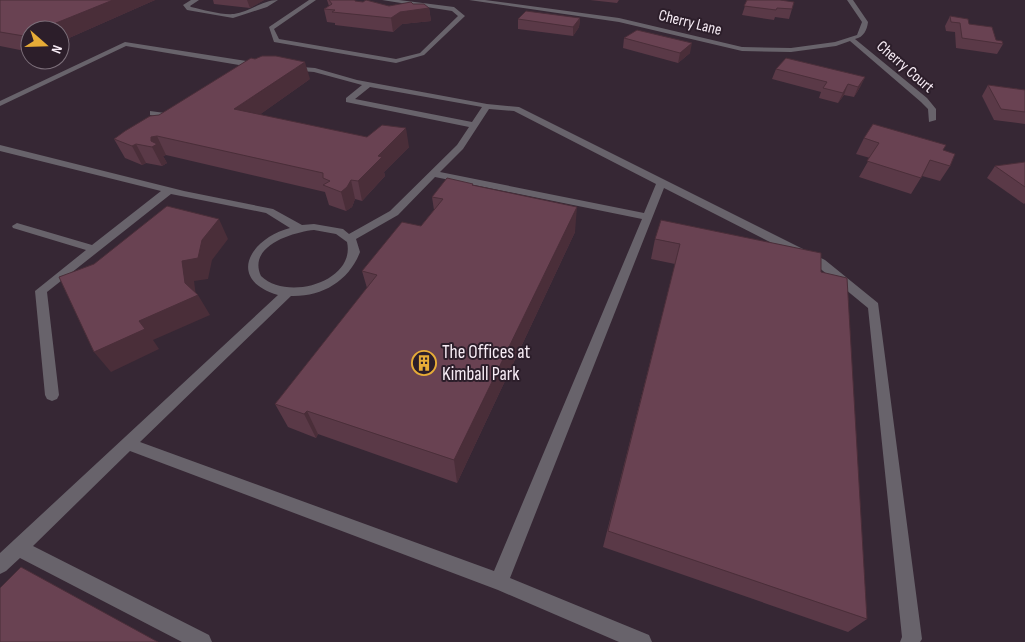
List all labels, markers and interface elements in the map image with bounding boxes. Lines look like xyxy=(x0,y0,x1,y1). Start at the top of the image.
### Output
street label: Cherry Lane xyxy=(656,6,724,40)
north arrow xyxy=(20,20,70,70)
street label: Cherry Court xyxy=(872,37,938,97)
text: N xyxy=(47,43,66,56)
place label: The Offices at Kimball Park xyxy=(442,341,530,386)
building icon: The Offices at Kimball Park xyxy=(411,350,437,376)

